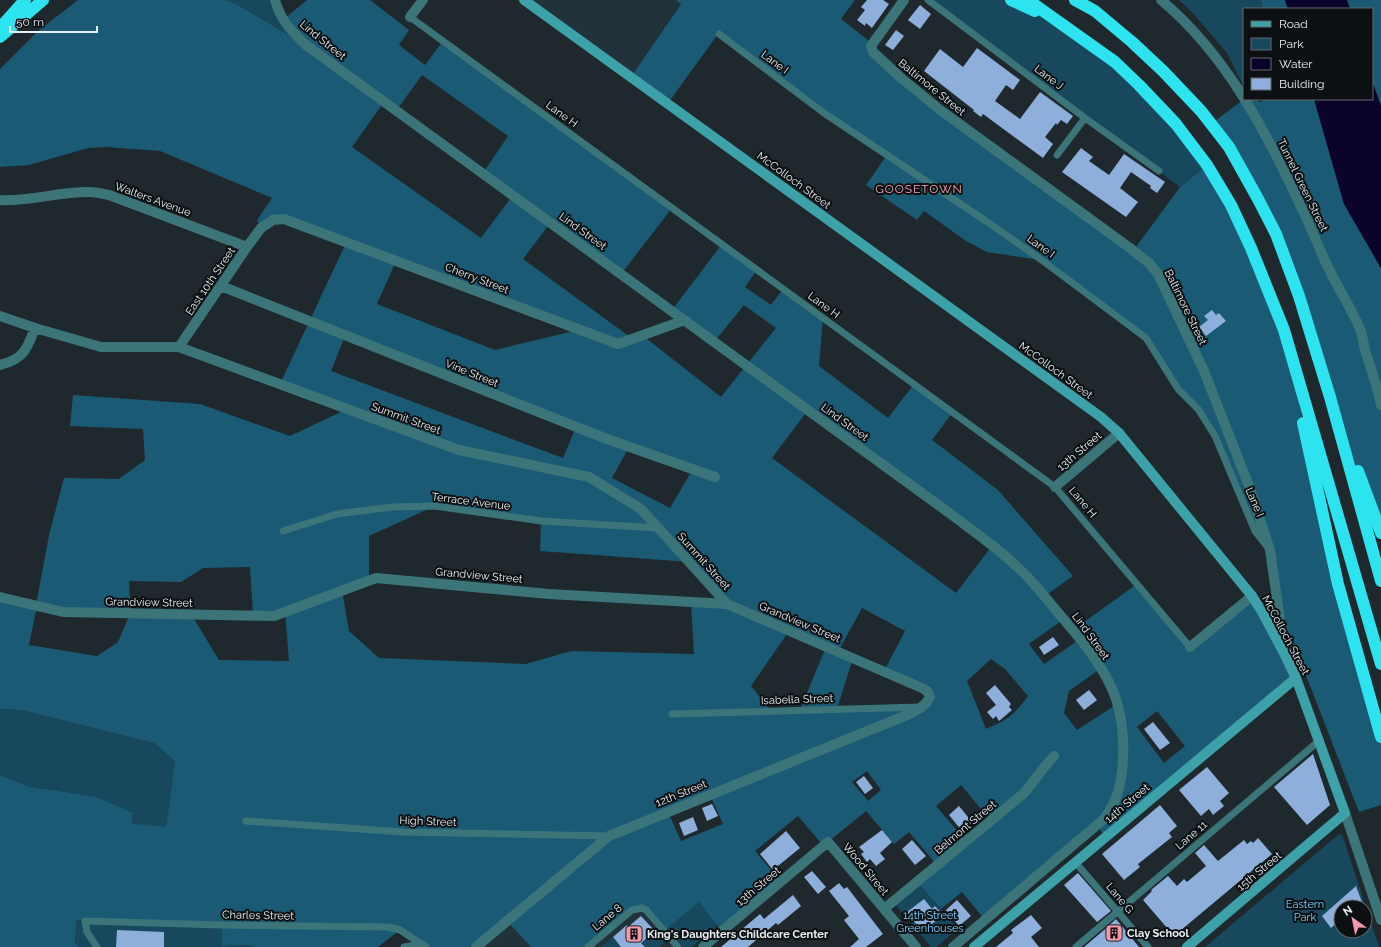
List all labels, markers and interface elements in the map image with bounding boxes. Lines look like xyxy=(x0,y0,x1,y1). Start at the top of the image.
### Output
scale bar xyxy=(10,8,97,34)
legend xyxy=(1243,8,1373,100)
text: 50 m xyxy=(16,15,44,29)
text: Road xyxy=(1279,17,1308,31)
street label: Lind Street xyxy=(297,18,349,63)
text: Park xyxy=(1279,37,1304,51)
street label: Lane I xyxy=(758,48,791,77)
street label: Baltimore Street xyxy=(896,56,968,119)
text: Water xyxy=(1279,57,1313,71)
street label: Lane J xyxy=(1032,62,1066,93)
text: Building xyxy=(1279,77,1325,91)
street label: Lane H xyxy=(543,99,580,130)
street label: Tunnel Green Street xyxy=(1275,137,1331,234)
street label: McColloch Street xyxy=(754,149,833,212)
street label: Walters Avenue xyxy=(113,180,193,219)
district label: GOOSETOWN xyxy=(875,182,963,196)
street label: Lind Street xyxy=(556,210,609,253)
street label: Lane I xyxy=(1024,232,1057,261)
street label: East 10th Street xyxy=(183,245,238,318)
street label: Cherry Street xyxy=(443,260,511,297)
street label: Baltimore Street xyxy=(1162,267,1210,347)
street label: Lane H xyxy=(805,290,842,321)
street label: McColloch Street xyxy=(1016,339,1095,402)
street label: Vine Street xyxy=(443,357,501,390)
street label: Summit Street xyxy=(369,400,443,437)
street label: Lind Street xyxy=(818,401,871,444)
street label: 13th Street xyxy=(1054,429,1104,474)
street label: Lane H xyxy=(1066,484,1099,520)
street label: Lane I xyxy=(1243,485,1267,519)
street label: Terrace Avenue xyxy=(431,490,512,513)
street label: Summit Street xyxy=(674,530,733,593)
street label: Grandview Street xyxy=(435,565,523,586)
street label: McColloch Street xyxy=(1259,593,1312,677)
street label: Grandview Street xyxy=(105,595,193,610)
street label: Grandview Street xyxy=(757,599,843,646)
street label: Lind Street xyxy=(1069,610,1112,663)
street label: Isabella Street xyxy=(761,692,834,707)
street label: 12th Street xyxy=(654,777,709,810)
street label: 14th Street xyxy=(1102,781,1152,826)
street label: Belmont Street xyxy=(932,798,999,857)
street label: High Street xyxy=(399,814,457,829)
street label: Lane 11 xyxy=(1173,818,1210,853)
street label: Wood Street xyxy=(840,841,891,898)
street label: 15th Street xyxy=(1234,849,1284,894)
street label: 13th Street xyxy=(733,864,783,909)
street label: Lane G xyxy=(1103,880,1136,916)
park label: Eastern Park xyxy=(1286,898,1324,924)
north arrow xyxy=(1333,899,1373,939)
street label: Lane 8 xyxy=(590,901,625,933)
text: N xyxy=(1341,903,1355,919)
street label: Charles Street xyxy=(222,908,294,923)
park label: 14th Street Greenhouses xyxy=(896,909,964,935)
building icon: Clay School xyxy=(1104,923,1124,943)
building icon: King's Daughters Childcare Center xyxy=(624,924,644,944)
place label: Clay School xyxy=(1127,927,1189,940)
place label: King's Daughters Childcare Center xyxy=(647,928,829,941)

